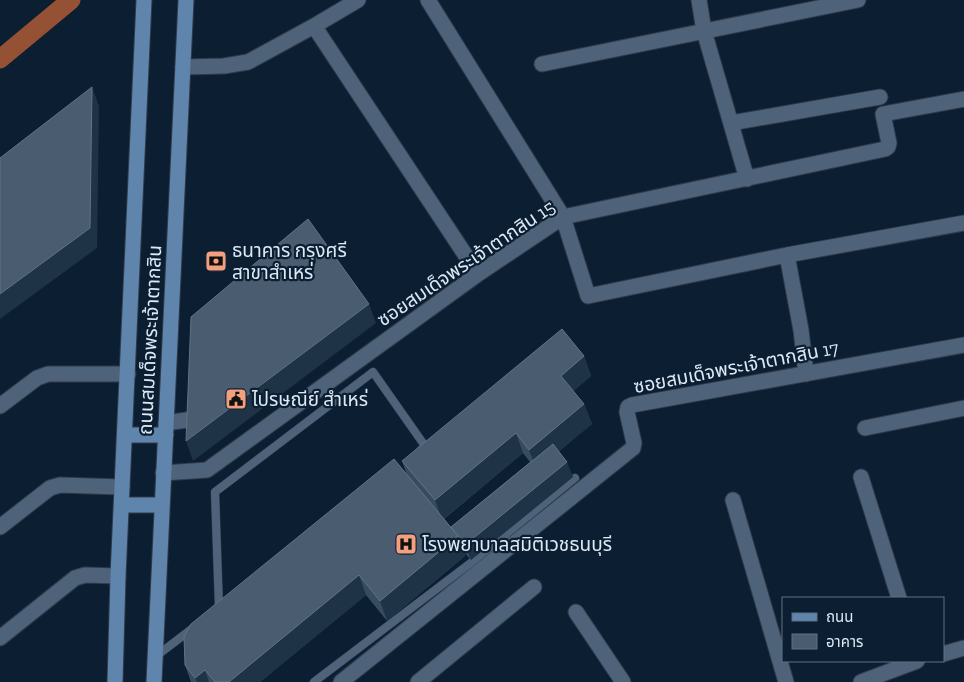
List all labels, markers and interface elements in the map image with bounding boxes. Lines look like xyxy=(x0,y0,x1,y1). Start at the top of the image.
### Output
street label: ซอยสมเด็จพระเจ้าตากสิน 15 xyxy=(373,195,559,331)
place label: ธนาคาร กรุงศรี สาขาสำเหร่ xyxy=(232,239,347,284)
street label: ถนนสมเด็จพระเจ้าตากสิน xyxy=(134,245,166,435)
bank icon: ธนาคาร กรุงศรี สาขาสำเหร่ xyxy=(204,249,228,273)
street label: ซอยสมเด็จพระเจ้าตากสิน 17 xyxy=(632,336,840,398)
public building icon: ไปรษณีย์ สำเหร่ xyxy=(224,387,248,411)
place label: ไปรษณีย์ สำเหร่ xyxy=(251,388,368,411)
hospital icon: โรงพยาบาลสมิติเวชธนบุรี xyxy=(394,532,418,556)
place label: โรงพยาบาลสมิติเวชธนบุรี xyxy=(422,533,612,556)
legend xyxy=(782,597,944,662)
text: ถนน xyxy=(826,608,853,626)
text: อาคาร xyxy=(826,633,863,651)

